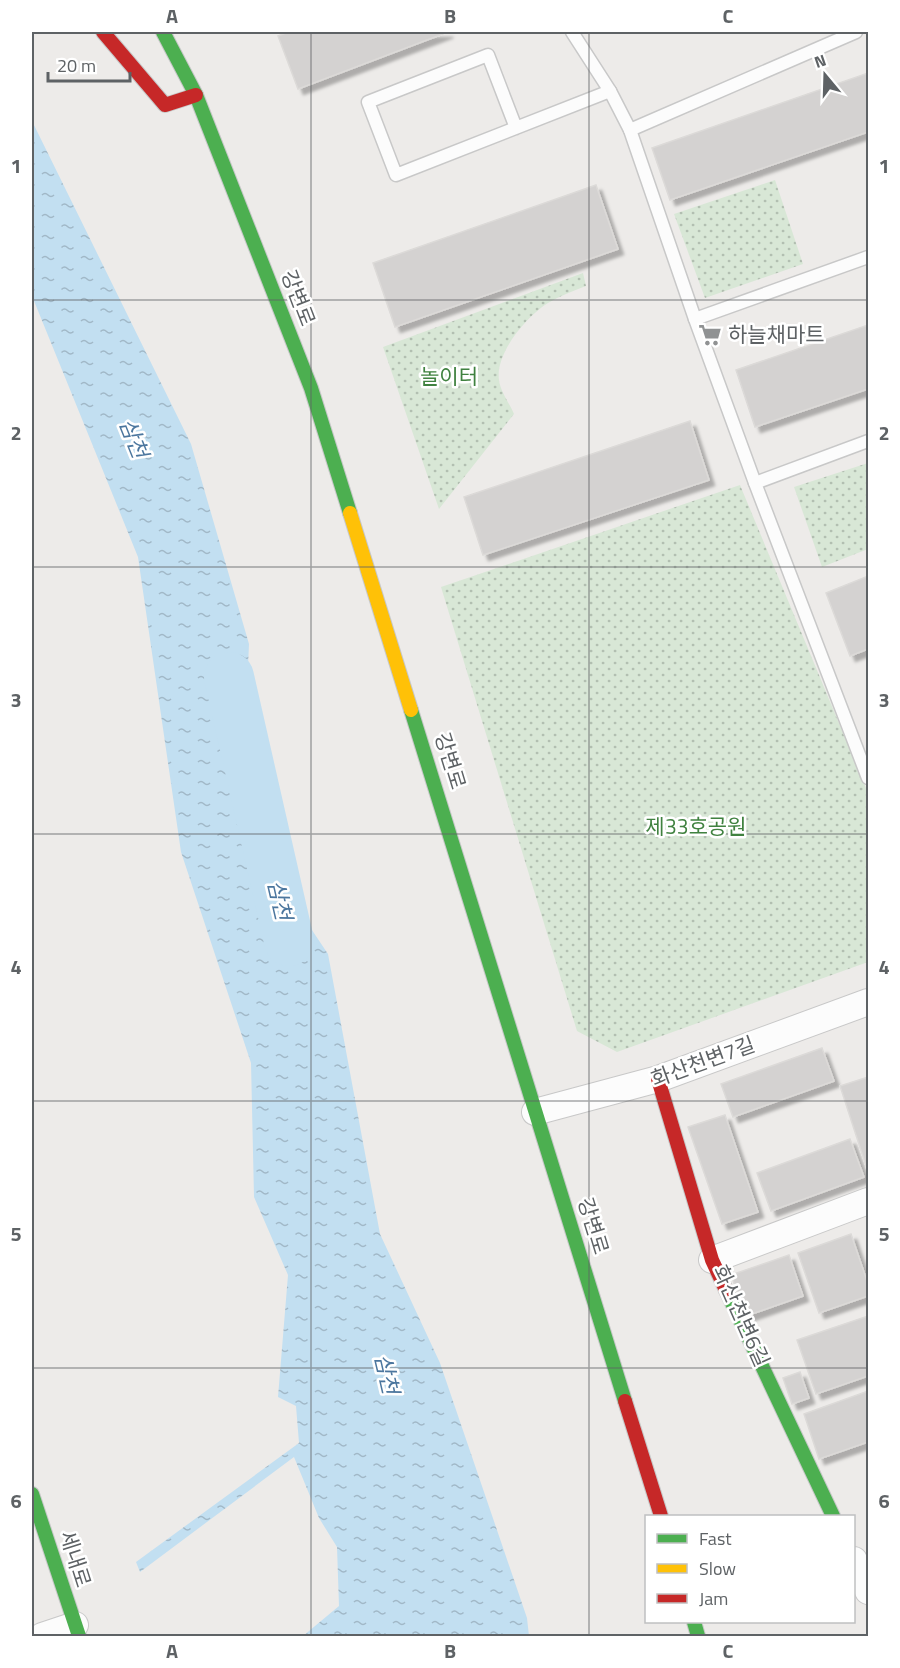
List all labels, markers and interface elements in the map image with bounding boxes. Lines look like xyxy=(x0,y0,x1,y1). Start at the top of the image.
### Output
text: A xyxy=(166,0,178,31)
text: B xyxy=(444,0,456,31)
text: C xyxy=(723,0,734,31)
scale bar xyxy=(48,45,130,83)
north arrow xyxy=(795,45,855,105)
text: N xyxy=(811,48,829,74)
text: 20 m xyxy=(57,52,96,79)
text: 1 xyxy=(10,150,22,181)
text: 1 xyxy=(878,150,890,181)
street label: 강변로 xyxy=(274,265,324,330)
place label: 하늘채마트 xyxy=(728,318,825,350)
supermarket icon: 하늘채마트 xyxy=(697,322,723,348)
park label: 놀이터 xyxy=(420,360,478,392)
water label: 삼천 xyxy=(111,413,158,466)
text: 2 xyxy=(10,417,22,448)
text: 2 xyxy=(878,417,890,448)
text: 3 xyxy=(10,684,22,715)
text: 3 xyxy=(878,684,890,715)
street label: 강변로 xyxy=(427,728,475,793)
park label: 제33호공원 xyxy=(646,810,746,842)
water label: 삼천 xyxy=(259,876,302,926)
text: 4 xyxy=(10,951,22,982)
text: 4 xyxy=(878,951,890,982)
street label: 화산천변7길 xyxy=(646,1027,759,1095)
street label: 강변로 xyxy=(570,1193,618,1258)
text: 5 xyxy=(10,1218,22,1249)
text: 5 xyxy=(878,1218,890,1249)
street label: 화산천변6길 xyxy=(705,1260,779,1372)
water label: 삼천 xyxy=(366,1350,409,1400)
text: 6 xyxy=(10,1485,22,1516)
text: 6 xyxy=(878,1485,890,1516)
legend xyxy=(645,1515,855,1623)
text: Fast xyxy=(699,1525,732,1552)
street label: 세내로 xyxy=(52,1526,100,1591)
text: Slow xyxy=(699,1555,736,1582)
text: Jam xyxy=(699,1585,728,1612)
text: A xyxy=(166,1635,178,1666)
text: B xyxy=(444,1635,456,1666)
text: C xyxy=(723,1635,734,1666)

